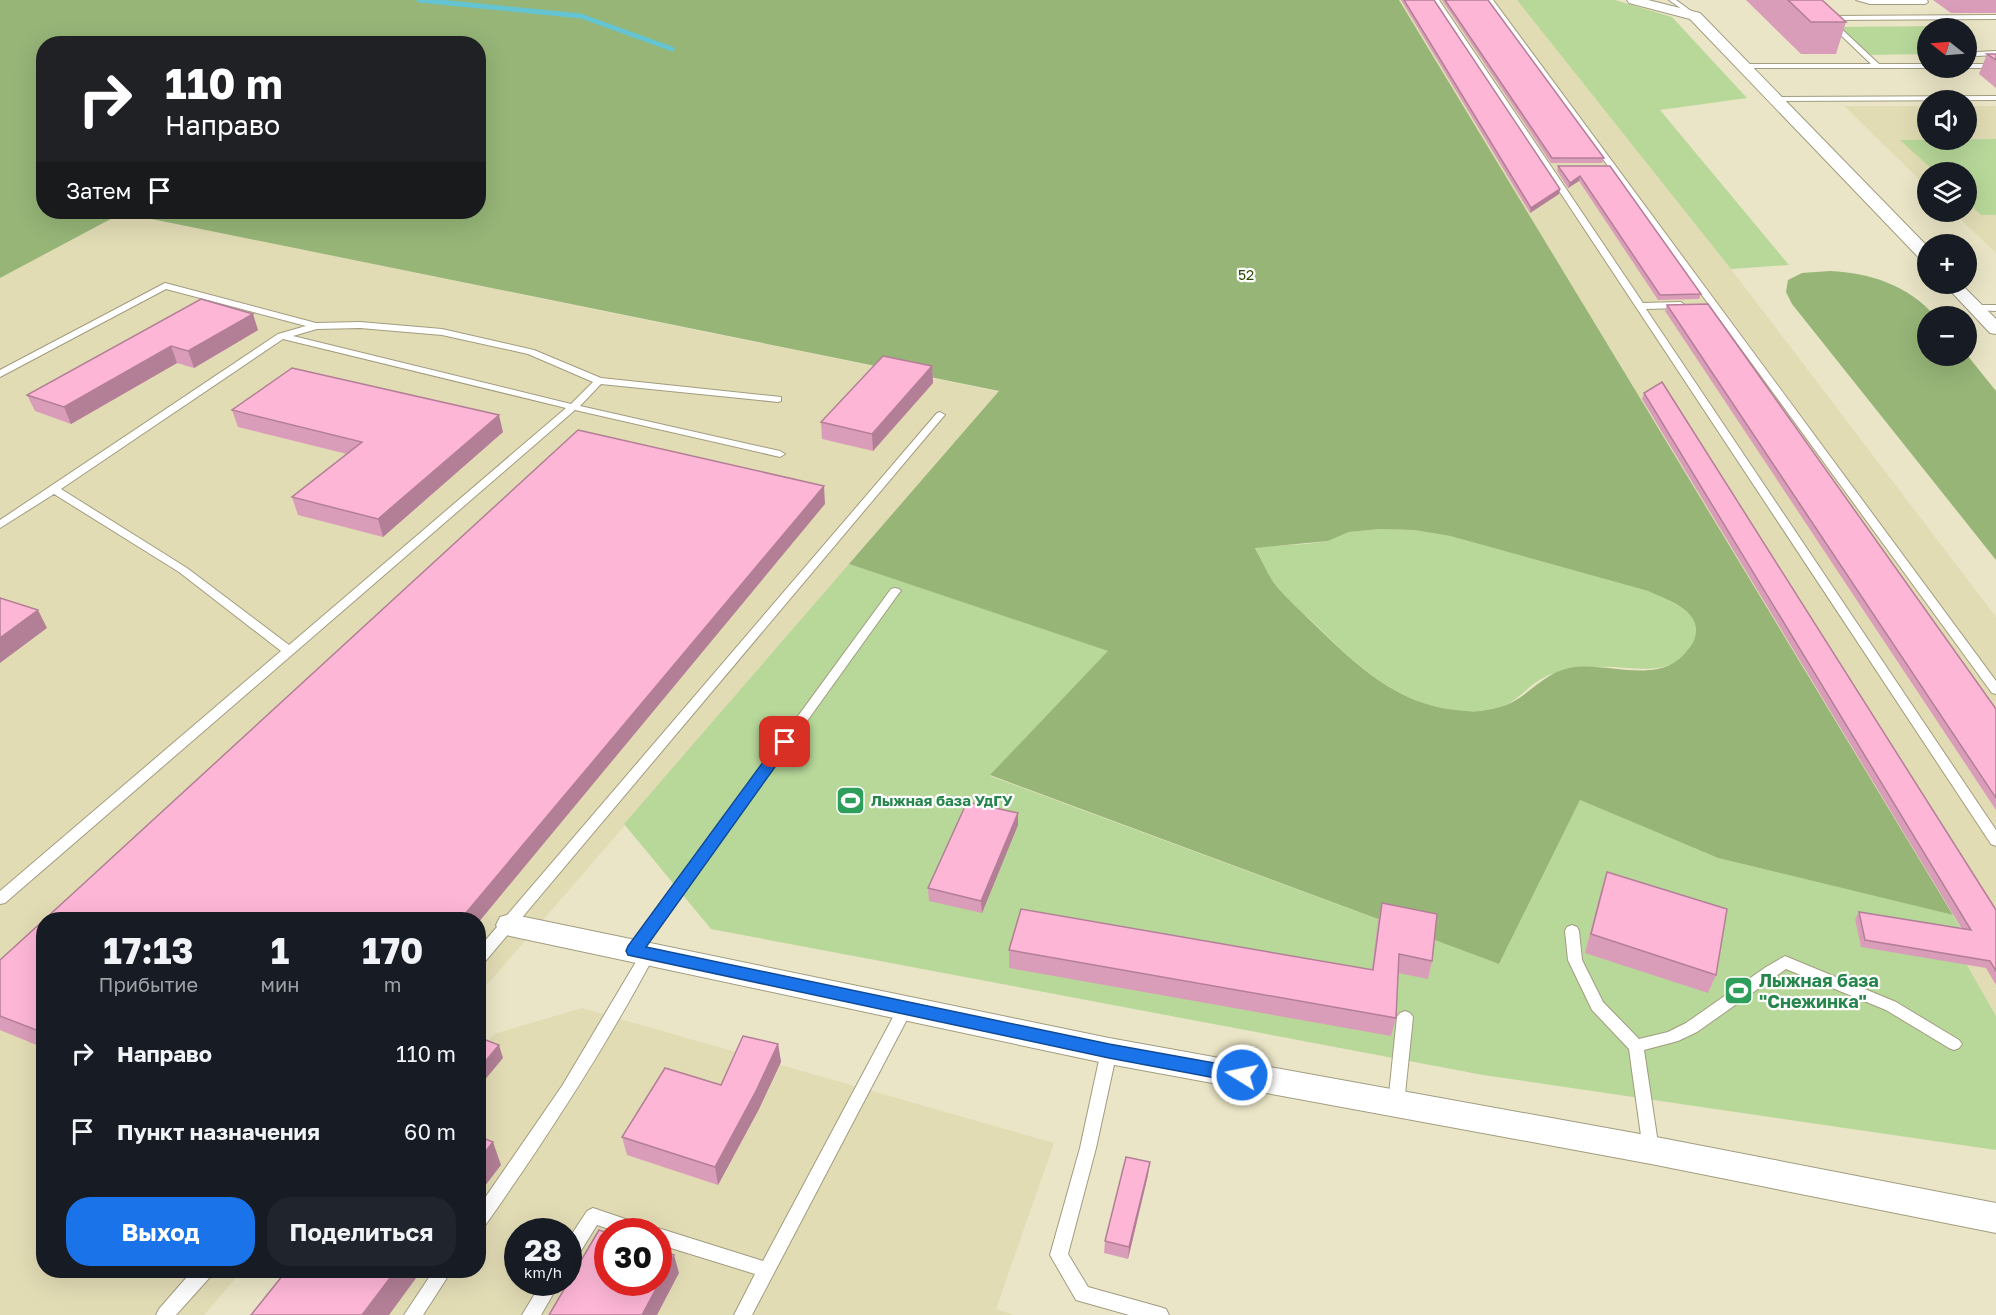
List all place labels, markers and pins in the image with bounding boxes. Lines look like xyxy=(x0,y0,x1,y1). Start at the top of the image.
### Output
pin xyxy=(759,716,810,767)
sports icon: Лыжная база УдГУ xyxy=(834,784,866,816)
place label: Лыжная база УдГУ xyxy=(871,791,1013,809)
place label: Лыжная база "Снежинка" xyxy=(1759,969,1879,1012)
sports icon: Лыжная база "Снежинка" xyxy=(1722,974,1754,1006)

